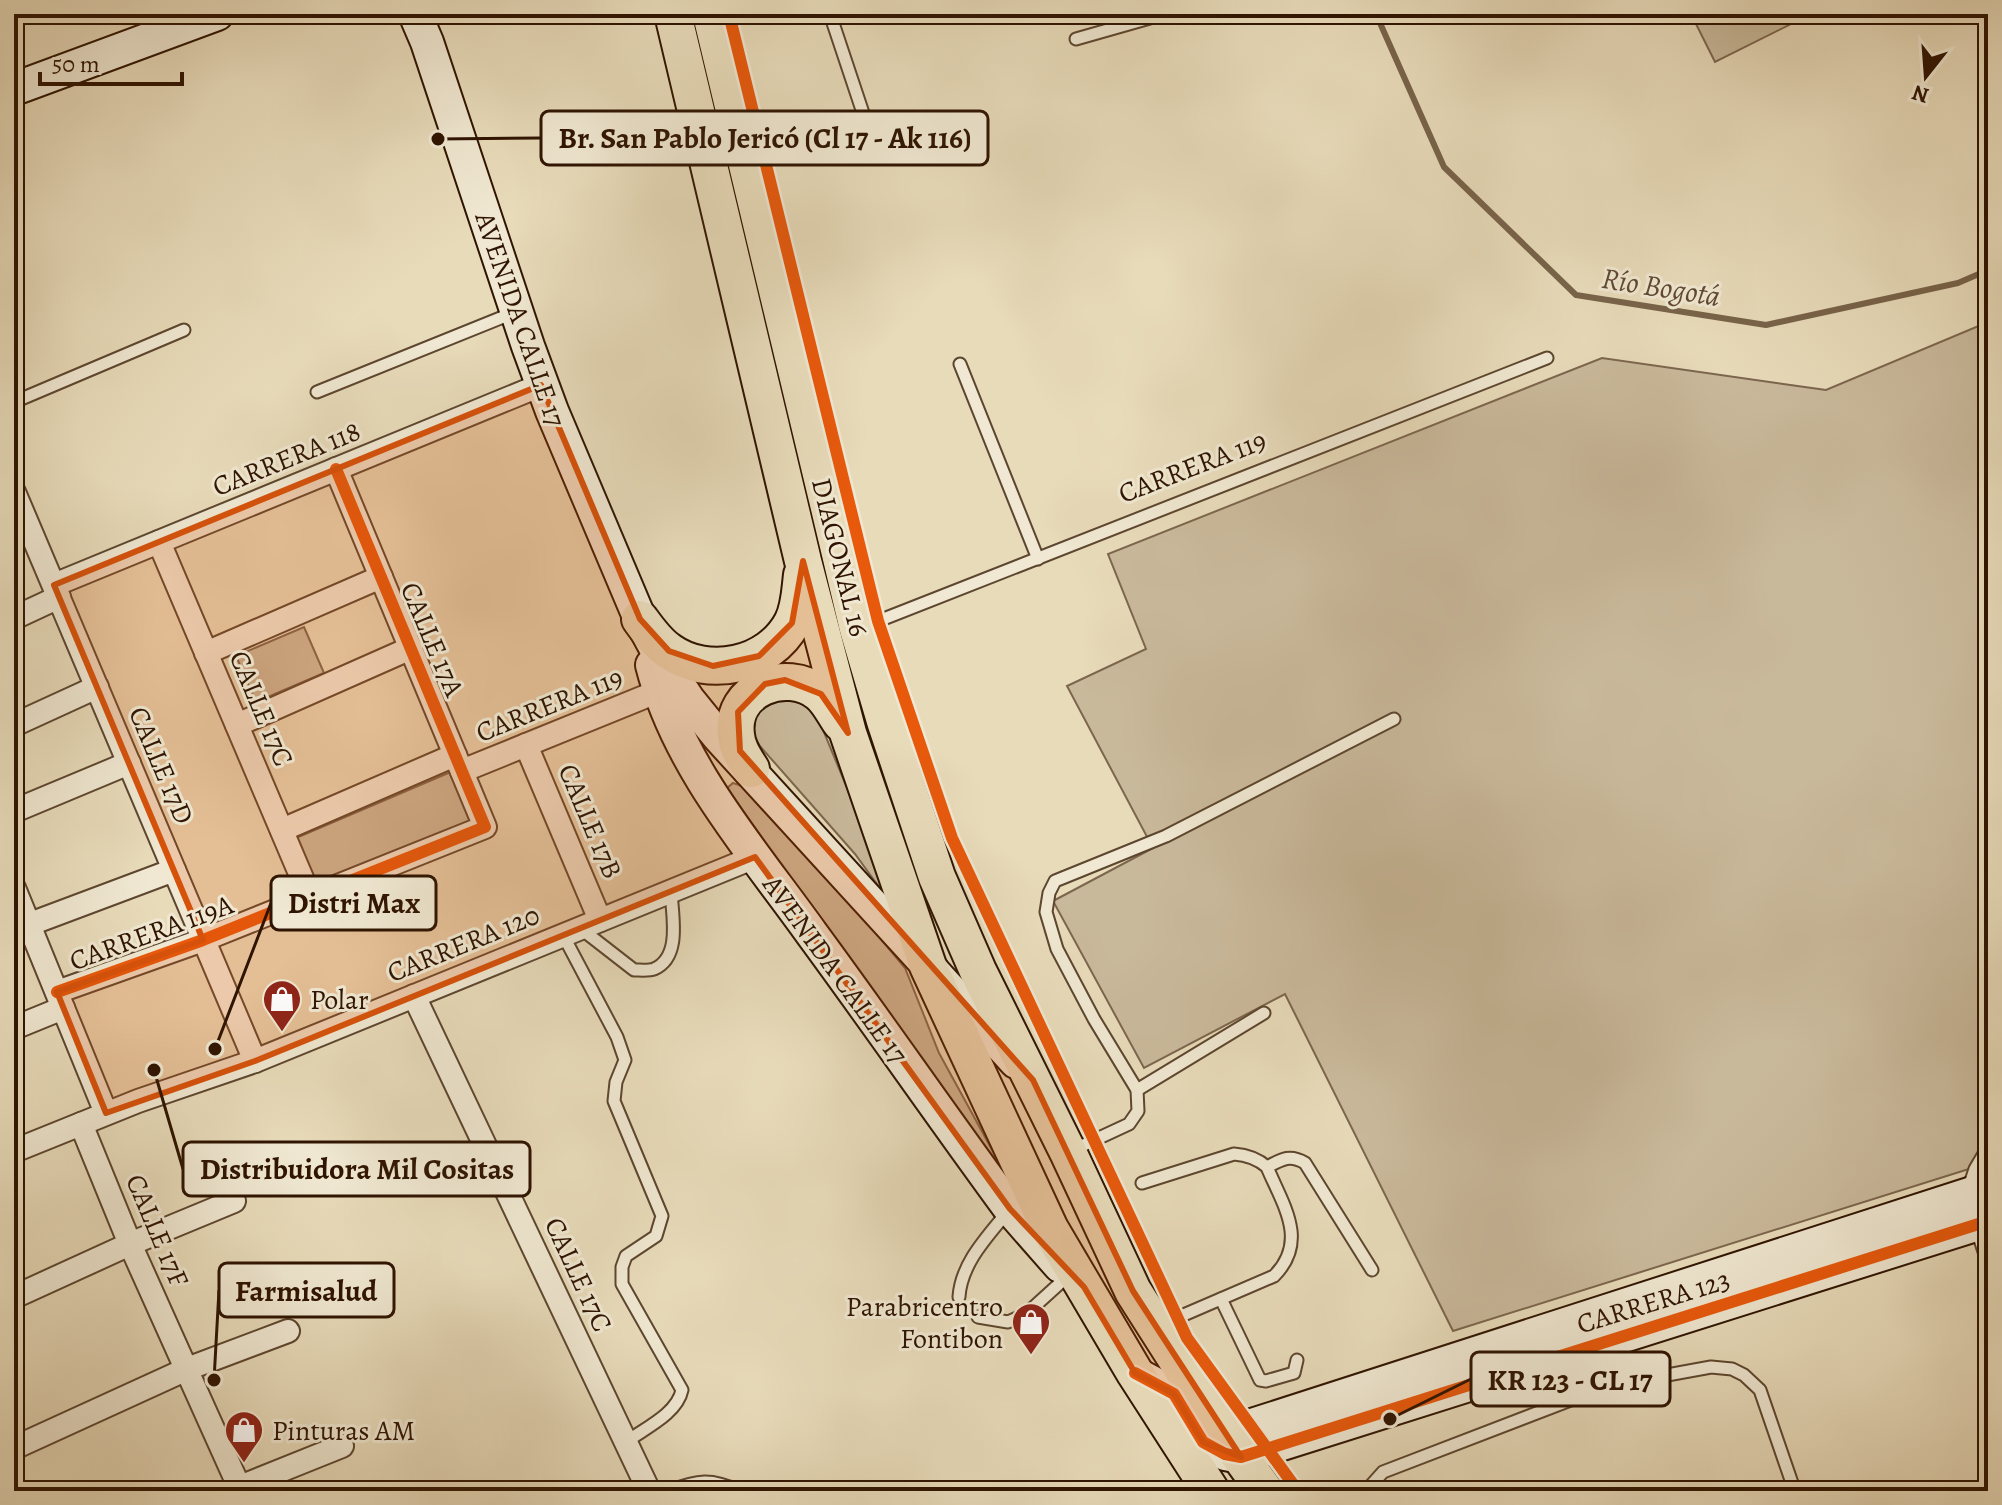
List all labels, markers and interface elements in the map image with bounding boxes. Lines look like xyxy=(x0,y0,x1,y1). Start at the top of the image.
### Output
scale bar xyxy=(40,36,182,86)
north arrow xyxy=(1886,36,1966,116)
text: 50 m xyxy=(52,48,100,80)
text: N xyxy=(1908,77,1932,111)
callout: Br. San Pablo Jericó (Cl 17 - Ak 116) xyxy=(541,111,988,165)
text: Br. San Pablo Jericó (Cl 17 - Ak 116) xyxy=(558,118,972,158)
street label: AVENIDA CALLE 17 xyxy=(465,206,575,432)
water label: Río Bogotá xyxy=(1599,258,1723,316)
street label: CARRERA 118 xyxy=(207,412,366,506)
street label: CARRERA 119 xyxy=(1113,421,1272,513)
street label: DIAGONAL 16 xyxy=(802,474,878,641)
street label: CALLE 17A xyxy=(391,576,473,703)
street label: CALLE 17C xyxy=(220,645,302,772)
street label: CARRERA 119 xyxy=(470,658,629,752)
street label: CALLE 17D xyxy=(119,701,203,830)
street label: CALLE 17B xyxy=(549,758,631,885)
street label: AVENIDA CALLE 17 xyxy=(753,867,917,1072)
callout: Distri Max xyxy=(271,876,436,930)
text: Distri Max xyxy=(288,883,420,923)
street label: CARRERA 119A xyxy=(64,885,239,980)
street label: CARRERA 120 xyxy=(381,896,545,992)
shop icon: Polar xyxy=(261,978,303,1033)
place label: Polar xyxy=(310,981,369,1019)
callout: Distribuidora Mil Cositas xyxy=(183,1142,530,1196)
text: Distribuidora Mil Cositas xyxy=(200,1149,514,1189)
street label: CALLE 17F xyxy=(116,1168,198,1293)
street label: CALLE 17C xyxy=(535,1211,621,1338)
street label: CARRERA 123 xyxy=(1572,1261,1734,1343)
callout: Farmisalud xyxy=(219,1263,394,1317)
text: Farmisalud xyxy=(235,1271,378,1311)
place label: Parabricentro Fontibon xyxy=(846,1288,1003,1358)
shop icon: Parabricentro Fontibon xyxy=(1010,1301,1052,1356)
callout: KR 123 - CL 17 xyxy=(1471,1352,1670,1406)
text: KR 123 - CL 17 xyxy=(1487,1360,1653,1400)
shop icon: Pinturas AM xyxy=(223,1409,265,1464)
place label: Pinturas AM xyxy=(272,1412,415,1450)

